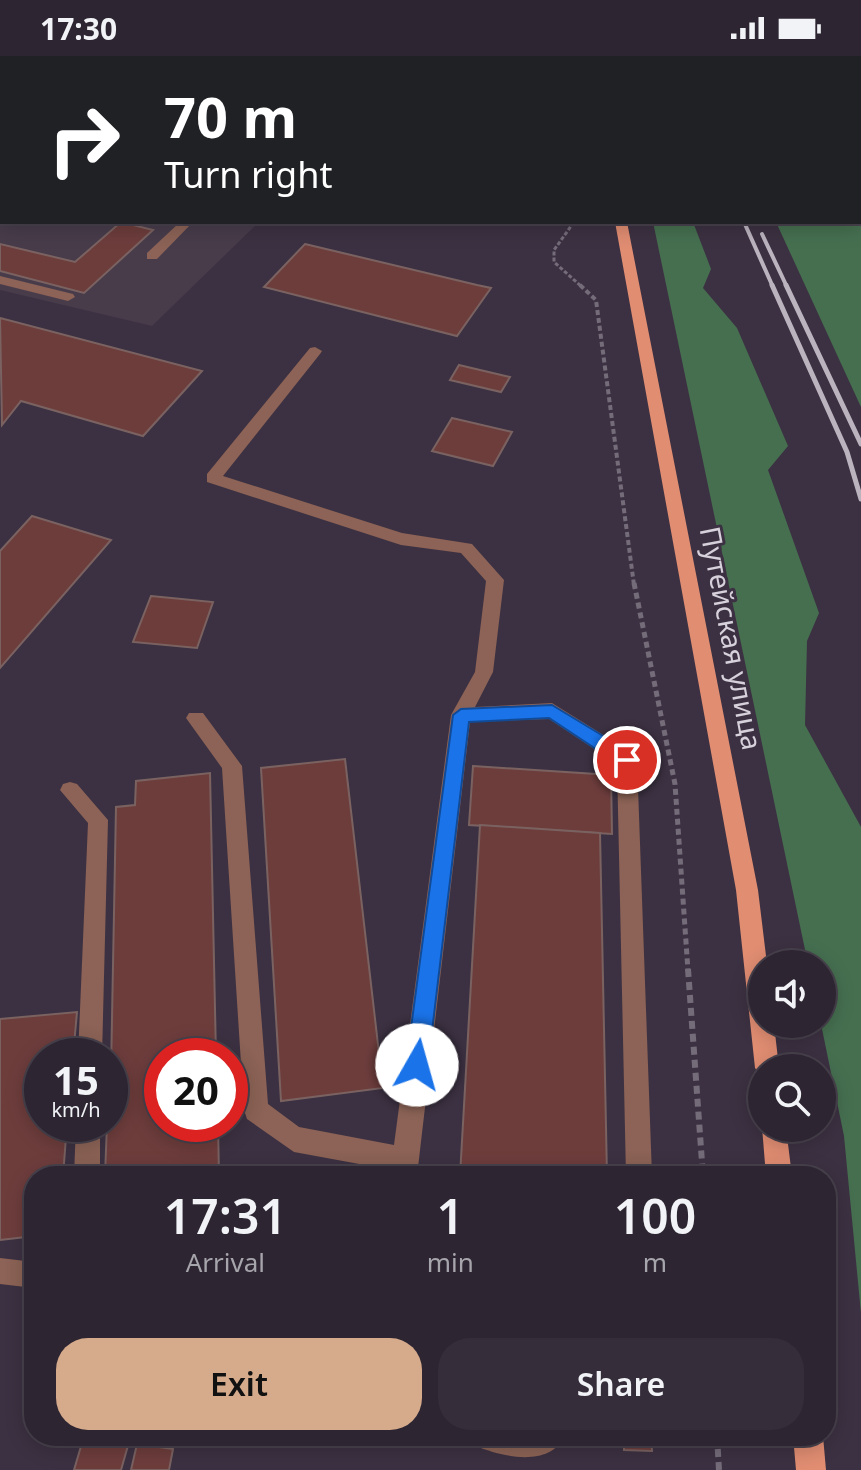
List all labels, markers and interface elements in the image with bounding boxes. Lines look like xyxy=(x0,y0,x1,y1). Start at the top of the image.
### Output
text: 17:30 xyxy=(40,8,117,49)
text: 70 m xyxy=(164,78,297,154)
icon: right xyxy=(32,88,136,192)
text: Turn right xyxy=(164,150,332,199)
street label: Путейская улица xyxy=(692,523,772,753)
pin xyxy=(593,726,661,794)
icon: arrive xyxy=(605,738,649,782)
map controls xyxy=(748,950,836,1142)
button: sound xyxy=(748,950,836,1038)
position arrow xyxy=(375,1023,459,1107)
speed limit sign: 20 xyxy=(144,1038,248,1142)
text: 15 xyxy=(53,1052,99,1107)
button: search xyxy=(748,1054,836,1142)
text: km/h xyxy=(51,1096,101,1123)
text: 17:31 xyxy=(164,1183,287,1248)
text: 1 xyxy=(437,1183,464,1248)
text: 100 xyxy=(614,1183,696,1248)
text: Arrival xyxy=(186,1244,265,1280)
text: min xyxy=(427,1244,474,1280)
text: m xyxy=(643,1244,667,1280)
button: Exit xyxy=(56,1338,422,1430)
button: Share xyxy=(438,1338,804,1430)

